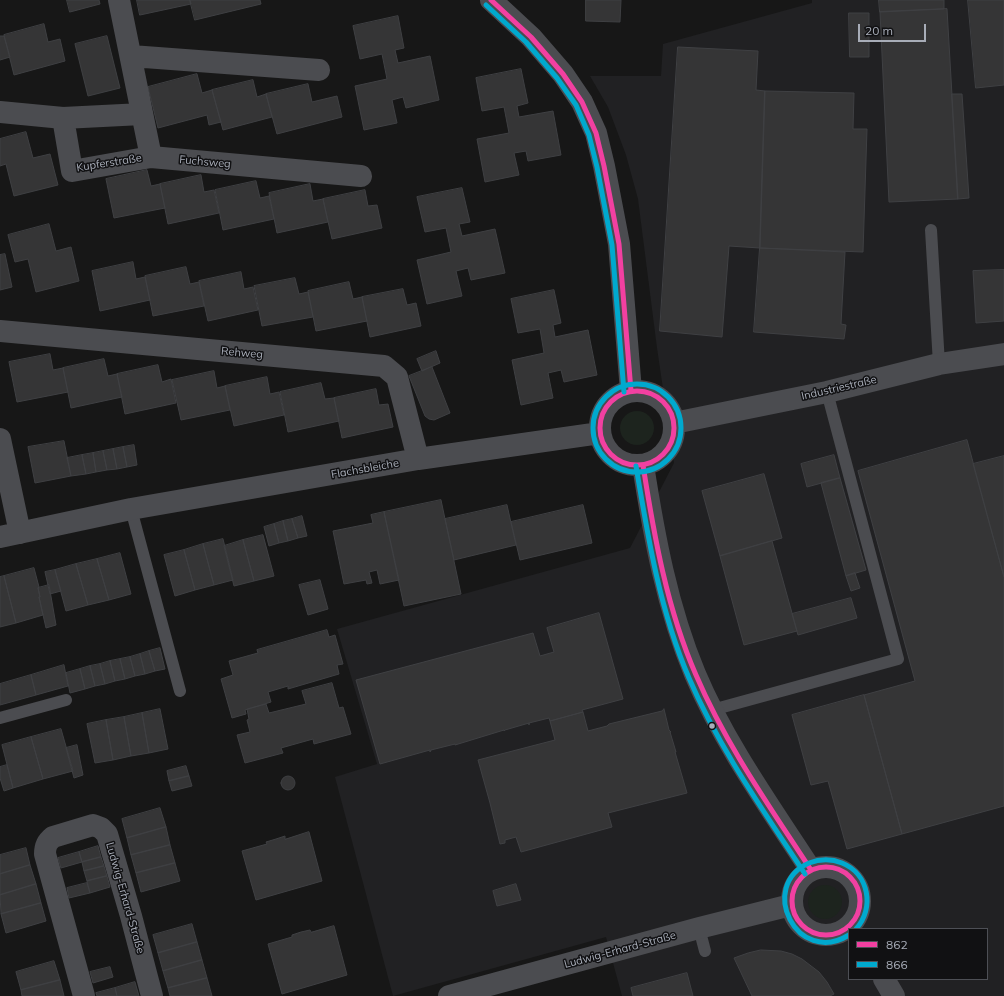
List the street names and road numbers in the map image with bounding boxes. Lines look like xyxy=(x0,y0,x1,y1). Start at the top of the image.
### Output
street label: Kupferstraße xyxy=(75,151,143,175)
street label: Fuchsweg xyxy=(179,153,231,171)
street label: Rehweg xyxy=(221,345,263,361)
street label: Industriestraße xyxy=(800,373,878,403)
street label: Flachsbleiche xyxy=(330,457,400,481)
street label: Ludwig-Erhard-Straße xyxy=(103,841,147,955)
street label: Ludwig-Erhard-Straße xyxy=(563,929,677,971)

